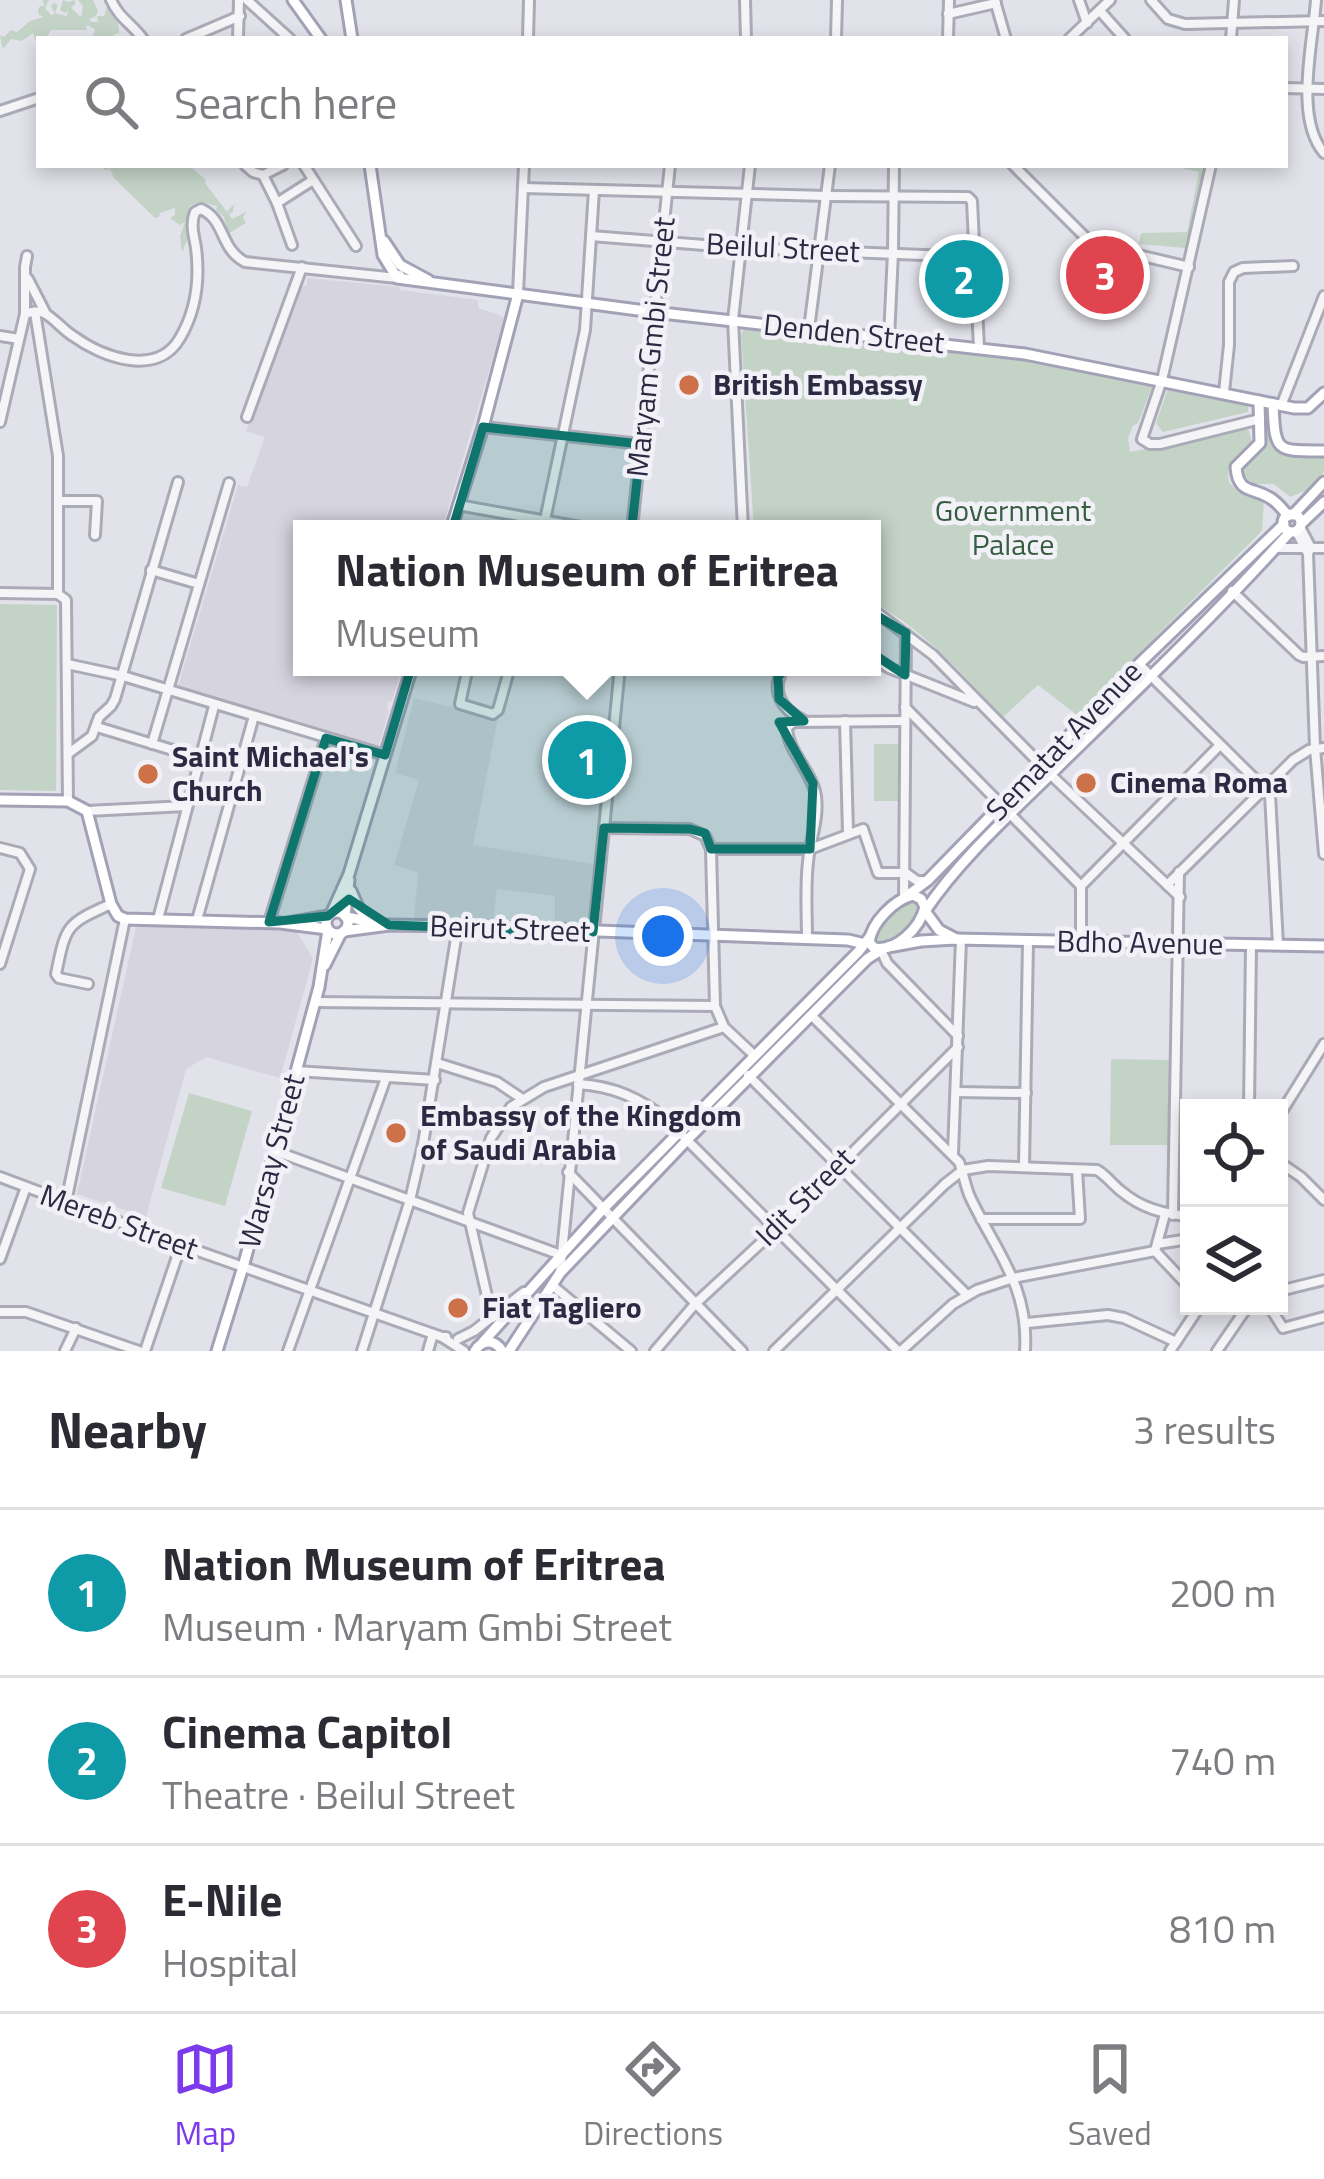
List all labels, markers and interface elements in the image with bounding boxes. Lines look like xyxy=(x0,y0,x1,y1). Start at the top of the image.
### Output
search box xyxy=(36,36,1288,168)
text: Search here xyxy=(174,68,397,136)
icon: search xyxy=(78,69,144,135)
street label: Maryam Gmbi Street xyxy=(613,214,687,479)
street label: Beilul Street xyxy=(705,220,862,274)
pin: 3 xyxy=(1066,230,1144,320)
pin: 2 xyxy=(925,234,1003,324)
street label: Denden Street xyxy=(761,301,947,365)
place label: British Embassy xyxy=(713,361,923,407)
marker: British Embassy xyxy=(676,372,702,398)
park label: Government Palace xyxy=(935,487,1092,567)
popup xyxy=(293,520,881,676)
text: Nation Museum of Eritrea xyxy=(335,535,839,603)
text: Museum xyxy=(335,603,480,662)
street label: Sematat Avenue xyxy=(974,649,1152,831)
pin: 1 xyxy=(548,715,626,805)
place label: Saint Michael's Church xyxy=(172,733,369,813)
place label: Cinema Roma xyxy=(1110,759,1288,805)
marker: Saint Michael's Church xyxy=(135,761,161,787)
marker: Cinema Roma xyxy=(1073,770,1099,796)
street label: Beirut Street xyxy=(429,902,592,954)
your location xyxy=(633,906,693,966)
street label: Bdho Avenue xyxy=(1056,918,1224,966)
street label: Warsay Street xyxy=(226,1068,317,1253)
place label: Embassy of the Kingdom of Saudi Arabia xyxy=(420,1092,742,1172)
map controls xyxy=(1180,1099,1288,1315)
button: locate xyxy=(1180,1099,1288,1207)
marker: Embassy of the Kingdom of Saudi Arabia xyxy=(383,1120,409,1146)
street label: Idit Street xyxy=(744,1136,865,1256)
street label: Mereb Street xyxy=(34,1171,205,1271)
button: layers xyxy=(1180,1207,1288,1315)
place label: Fiat Tagliero xyxy=(482,1284,642,1330)
marker: Fiat Tagliero xyxy=(445,1295,471,1321)
text: Nearby xyxy=(48,1390,207,1468)
text: 3 results xyxy=(1133,1400,1276,1459)
text: Nation Museum of Eritrea xyxy=(162,1529,665,1597)
text: 1 xyxy=(76,1563,98,1622)
text: 200 m xyxy=(1169,1563,1276,1622)
text: Museum · Maryam Gmbi Street xyxy=(162,1597,672,1656)
text: Cinema Capitol xyxy=(162,1697,453,1765)
text: 2 xyxy=(76,1731,98,1790)
text: 740 m xyxy=(1169,1731,1276,1790)
text: Theatre · Beilul Street xyxy=(162,1765,515,1824)
text: E-Nile xyxy=(162,1865,283,1933)
text: 3 xyxy=(76,1899,98,1958)
text: 810 m xyxy=(1169,1899,1276,1958)
text: Hospital xyxy=(162,1933,298,1992)
tab: Map xyxy=(172,2036,238,2158)
tab: Directions xyxy=(583,2036,723,2158)
tab: Saved xyxy=(1068,2036,1152,2158)

